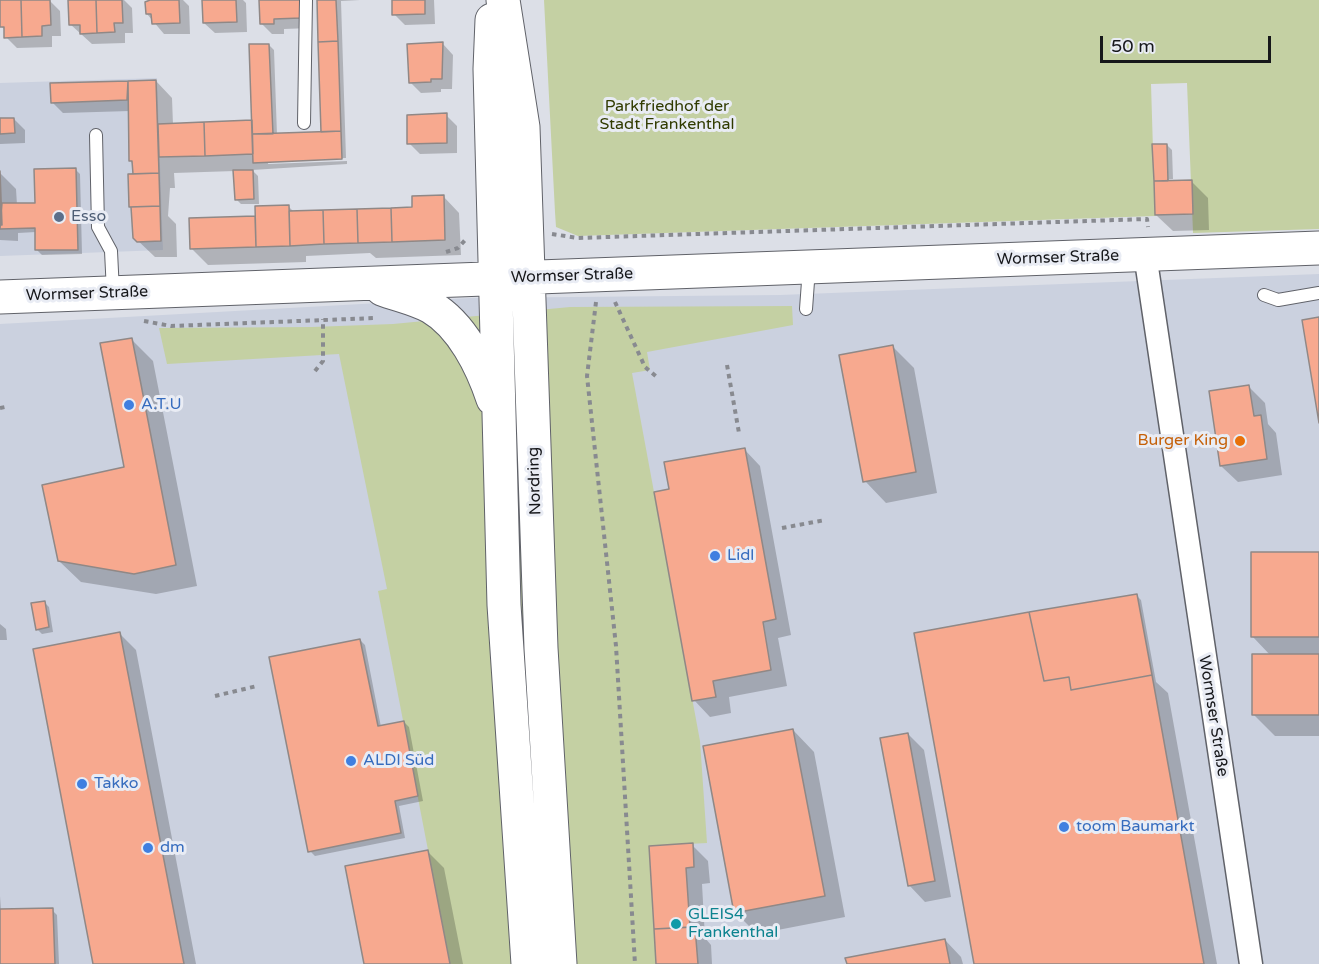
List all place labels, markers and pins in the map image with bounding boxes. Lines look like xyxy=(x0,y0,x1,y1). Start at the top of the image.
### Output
place label: Esso xyxy=(71,207,106,227)
marker: Esso xyxy=(52,210,66,224)
place label: A.T.U xyxy=(141,395,182,415)
marker: A.T.U xyxy=(122,398,136,412)
place label: Burger King xyxy=(1137,431,1228,451)
marker: Burger King xyxy=(1233,434,1247,448)
place label: Lidl xyxy=(727,546,754,566)
marker: Lidl xyxy=(708,549,722,563)
place label: ALDI Süd xyxy=(363,751,434,771)
marker: ALDI Süd xyxy=(344,754,358,768)
place label: Takko xyxy=(94,774,138,794)
marker: Takko xyxy=(75,777,89,791)
place label: toom Baumarkt xyxy=(1076,817,1195,837)
marker: toom Baumarkt xyxy=(1057,820,1071,834)
place label: dm xyxy=(160,838,185,858)
marker: dm xyxy=(141,841,155,855)
place label: GLEIS4 Frankenthal xyxy=(688,905,778,943)
marker: GLEIS4 Frankenthal xyxy=(669,917,683,931)

